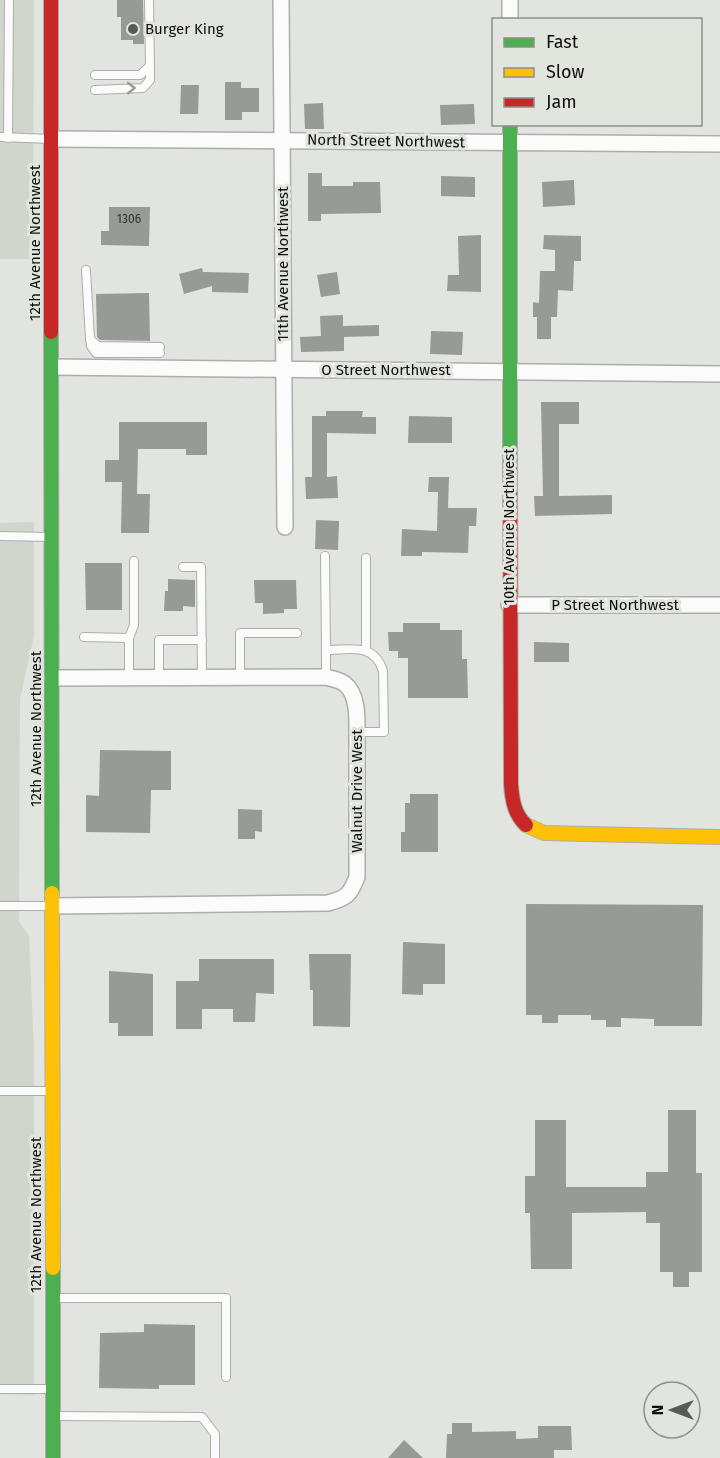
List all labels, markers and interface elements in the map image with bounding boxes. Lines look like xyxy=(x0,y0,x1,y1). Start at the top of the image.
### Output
legend xyxy=(492,18,702,126)
place label: Burger King xyxy=(145,20,224,38)
marker: Burger King xyxy=(126,22,140,36)
text: Fast xyxy=(546,31,579,53)
text: Slow xyxy=(546,61,585,83)
one-way arrow xyxy=(127,82,136,94)
text: Jam xyxy=(546,91,577,113)
street label: North Street Northwest xyxy=(307,131,466,151)
street label: 12th Avenue Northwest xyxy=(26,164,44,321)
street label: 11th Avenue Northwest xyxy=(274,186,292,342)
house number: 1306 xyxy=(117,212,141,226)
street label: O Street Northwest xyxy=(321,361,451,379)
street label: 10th Avenue Northwest xyxy=(500,448,518,606)
street label: P Street Northwest xyxy=(551,596,679,614)
street label: 12th Avenue Northwest xyxy=(27,650,45,807)
street label: Walnut Drive West xyxy=(348,729,366,853)
street label: 12th Avenue Northwest xyxy=(27,1136,45,1293)
north arrow xyxy=(642,1380,702,1440)
text: N xyxy=(648,1405,667,1415)

